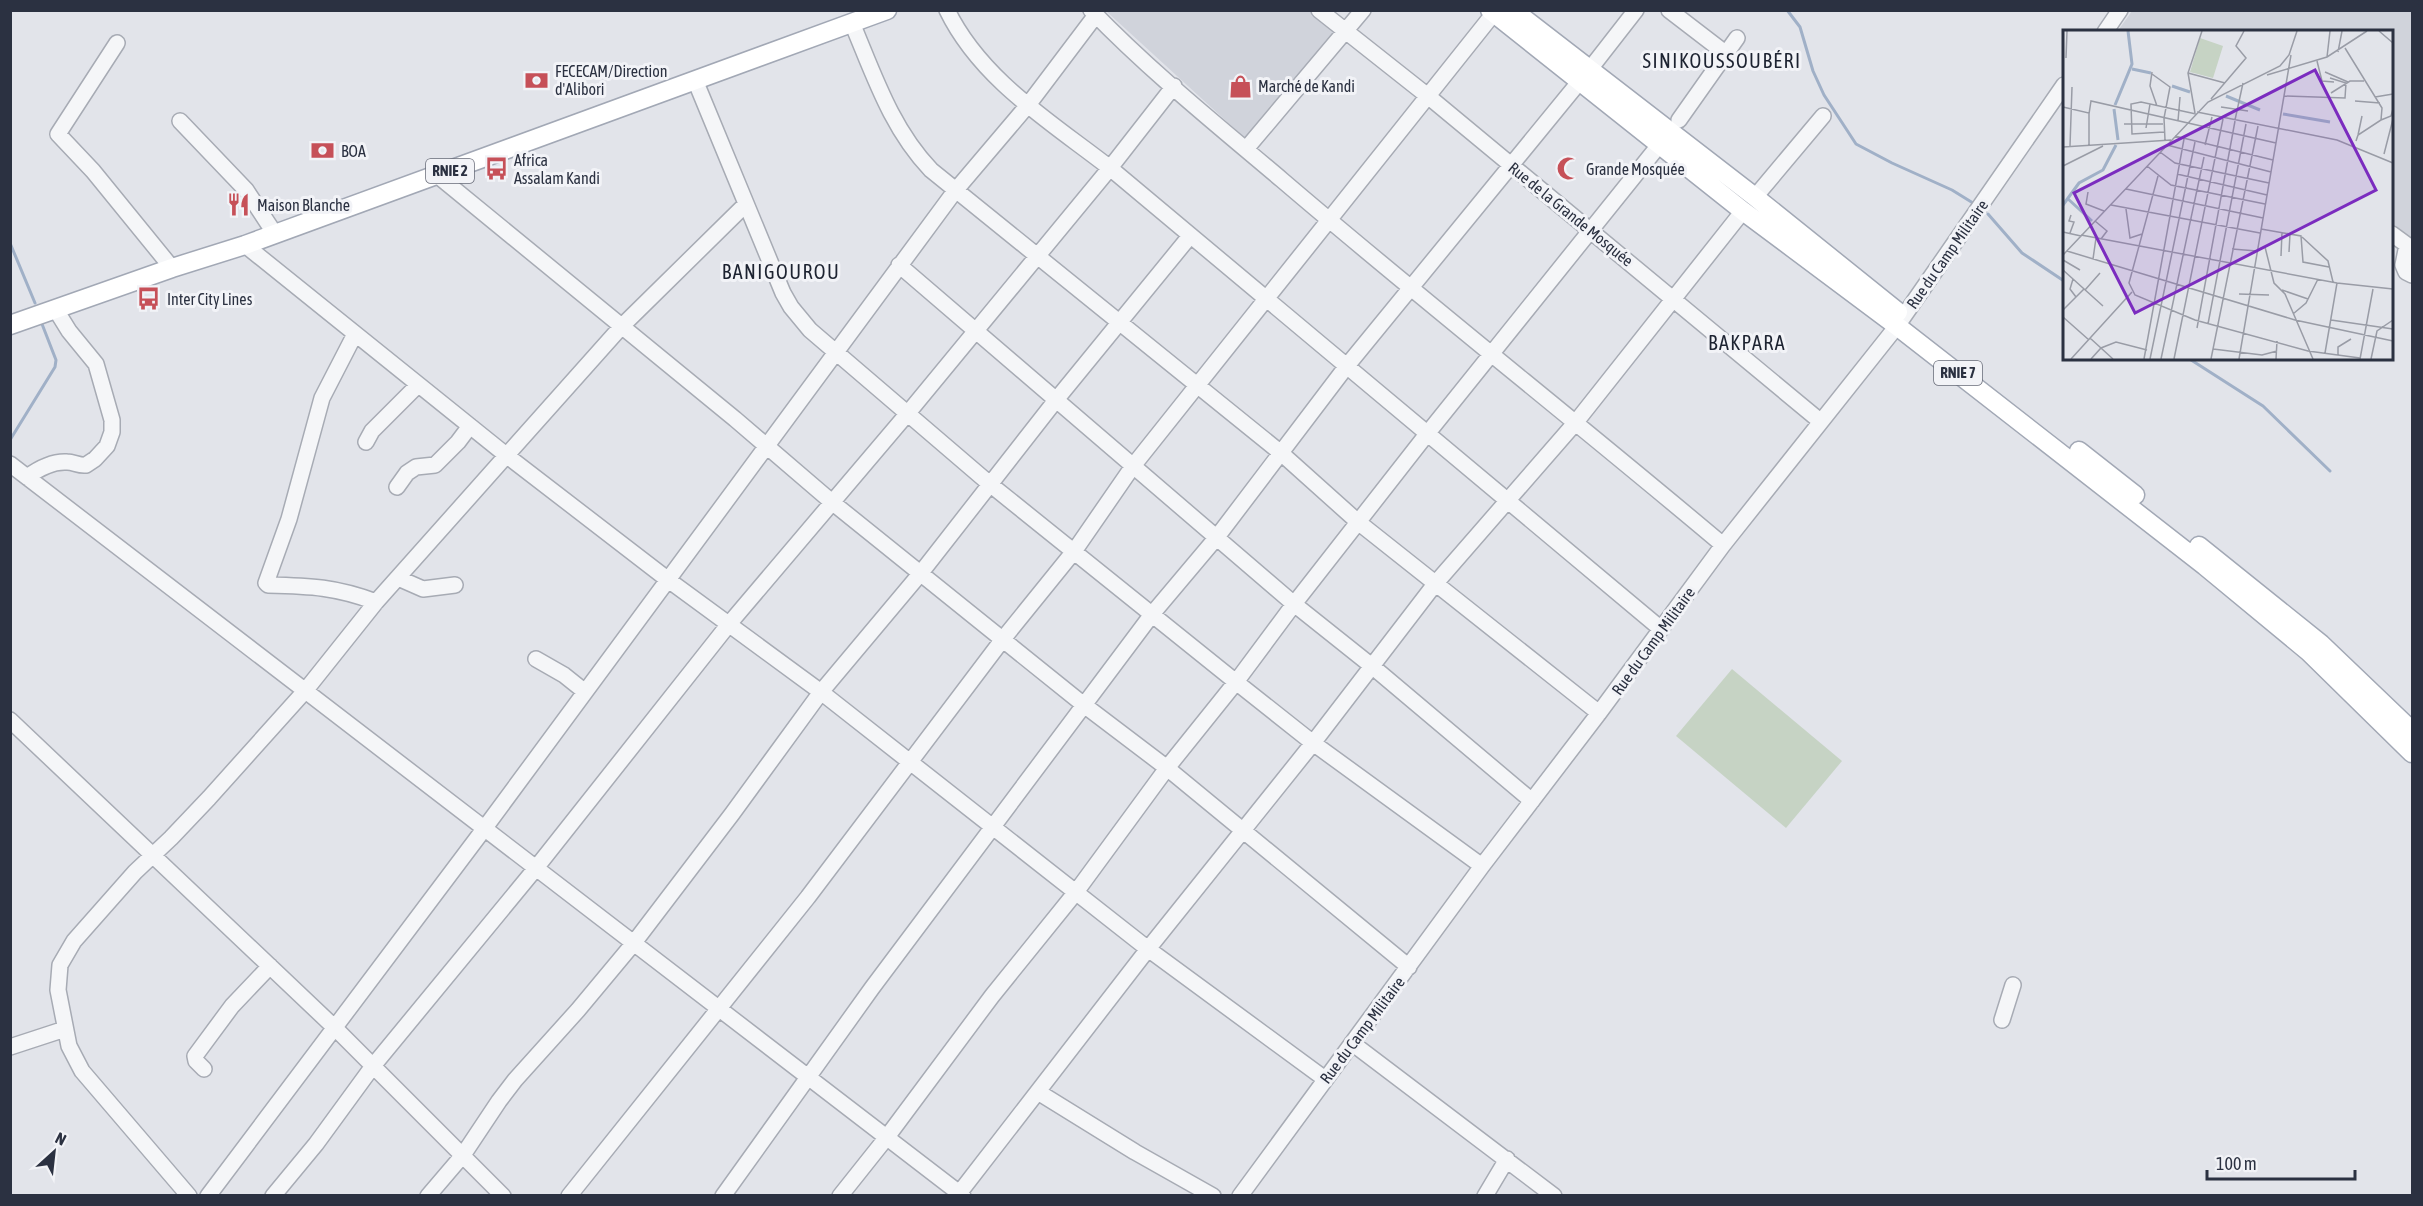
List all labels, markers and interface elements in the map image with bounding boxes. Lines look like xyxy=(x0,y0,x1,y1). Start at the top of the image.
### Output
inset map xyxy=(2063,30,2393,360)
district label: SINIKOUSSOUBÉRI xyxy=(1643,49,1801,72)
place label: FECECAM/Direction d'Alibori xyxy=(555,62,667,98)
bank icon: FECECAM/Direction d'Alibori xyxy=(524,67,550,93)
shop icon: Marché de Kandi xyxy=(1227,73,1253,99)
place label: Marché de Kandi xyxy=(1258,77,1355,95)
bank icon: BOA xyxy=(310,138,336,164)
place label: BOA xyxy=(341,142,366,160)
place label: Africa Assalam Kandi xyxy=(514,151,600,187)
bus stop icon: Africa Assalam Kandi xyxy=(483,156,509,182)
mosque icon: Grande Mosquée xyxy=(1555,156,1581,182)
street label: Rue de la Grande Mosquée xyxy=(1505,158,1637,271)
road number: RNIE 2 xyxy=(426,159,474,183)
place label: Grande Mosquée xyxy=(1586,160,1685,179)
restaurant icon: Maison Blanche xyxy=(226,192,252,218)
place label: Maison Blanche xyxy=(257,196,350,214)
street label: Rue du Camp Militaire xyxy=(1903,196,1992,312)
district label: BANIGOUROU xyxy=(722,260,840,283)
bus stop icon: Inter City Lines xyxy=(136,286,162,312)
place label: Inter City Lines xyxy=(167,290,253,309)
district label: BAKPARA xyxy=(1708,331,1786,354)
road number: RNIE 7 xyxy=(1934,361,1982,385)
street label: Rue du Camp Militaire xyxy=(1608,584,1699,699)
street label: Rue du Camp Militaire xyxy=(1316,973,1409,1087)
north arrow xyxy=(24,1122,84,1182)
text: N xyxy=(53,1128,69,1149)
scale bar xyxy=(2207,1143,2356,1181)
text: 100 m xyxy=(2216,1153,2257,1174)

